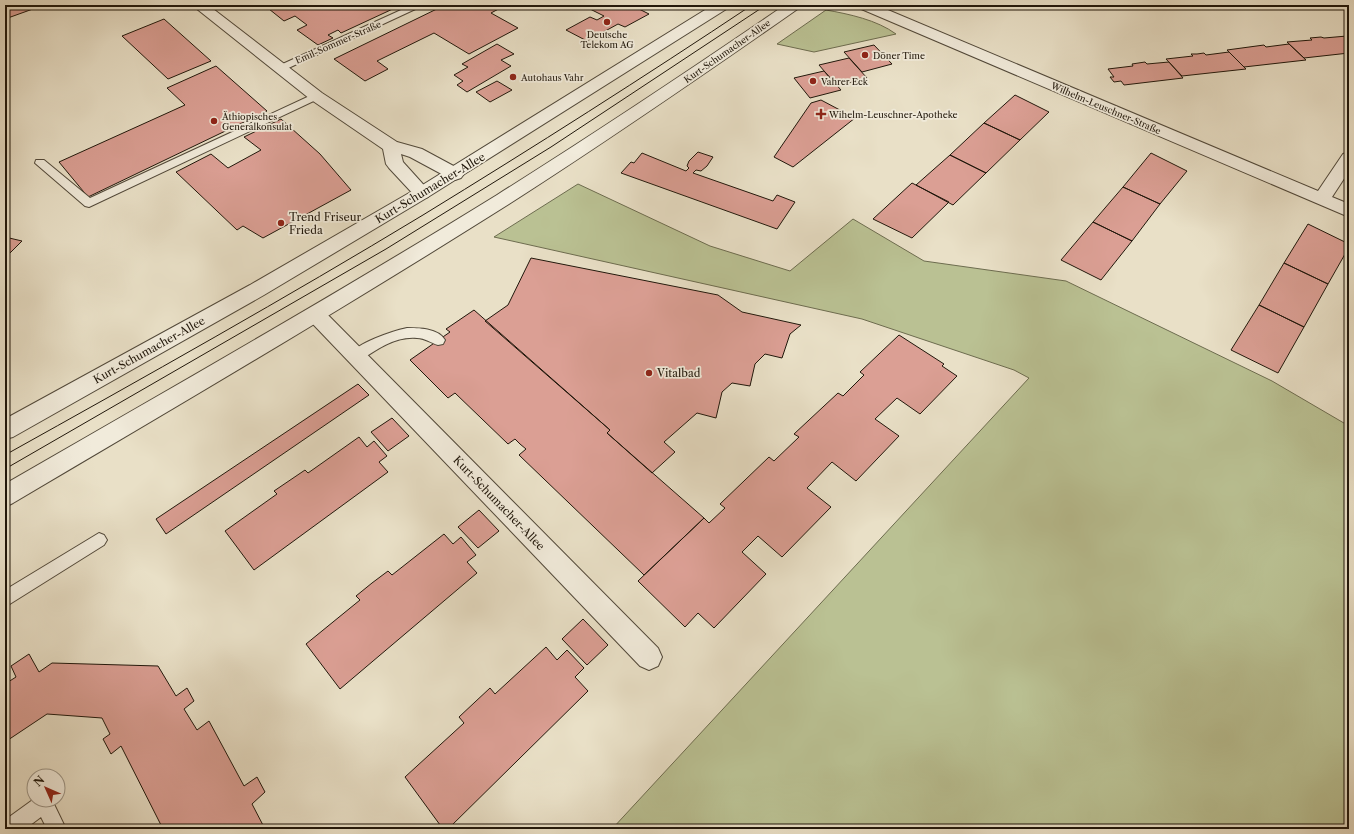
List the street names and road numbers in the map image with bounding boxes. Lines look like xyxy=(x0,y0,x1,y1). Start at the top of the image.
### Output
street label: Kurt-Schumacher-Allee xyxy=(682,17,772,85)
street label: Emil-Sommer-Straße xyxy=(293,18,383,66)
street label: Wilhelm-Leuschner-Straße xyxy=(1048,79,1163,136)
street label: Kurt-Schumacher-Allee xyxy=(372,150,488,226)
street label: Kurt-Schumacher-Allee xyxy=(91,313,207,387)
street label: Kurt-Schumacher-Allee xyxy=(450,453,548,553)

